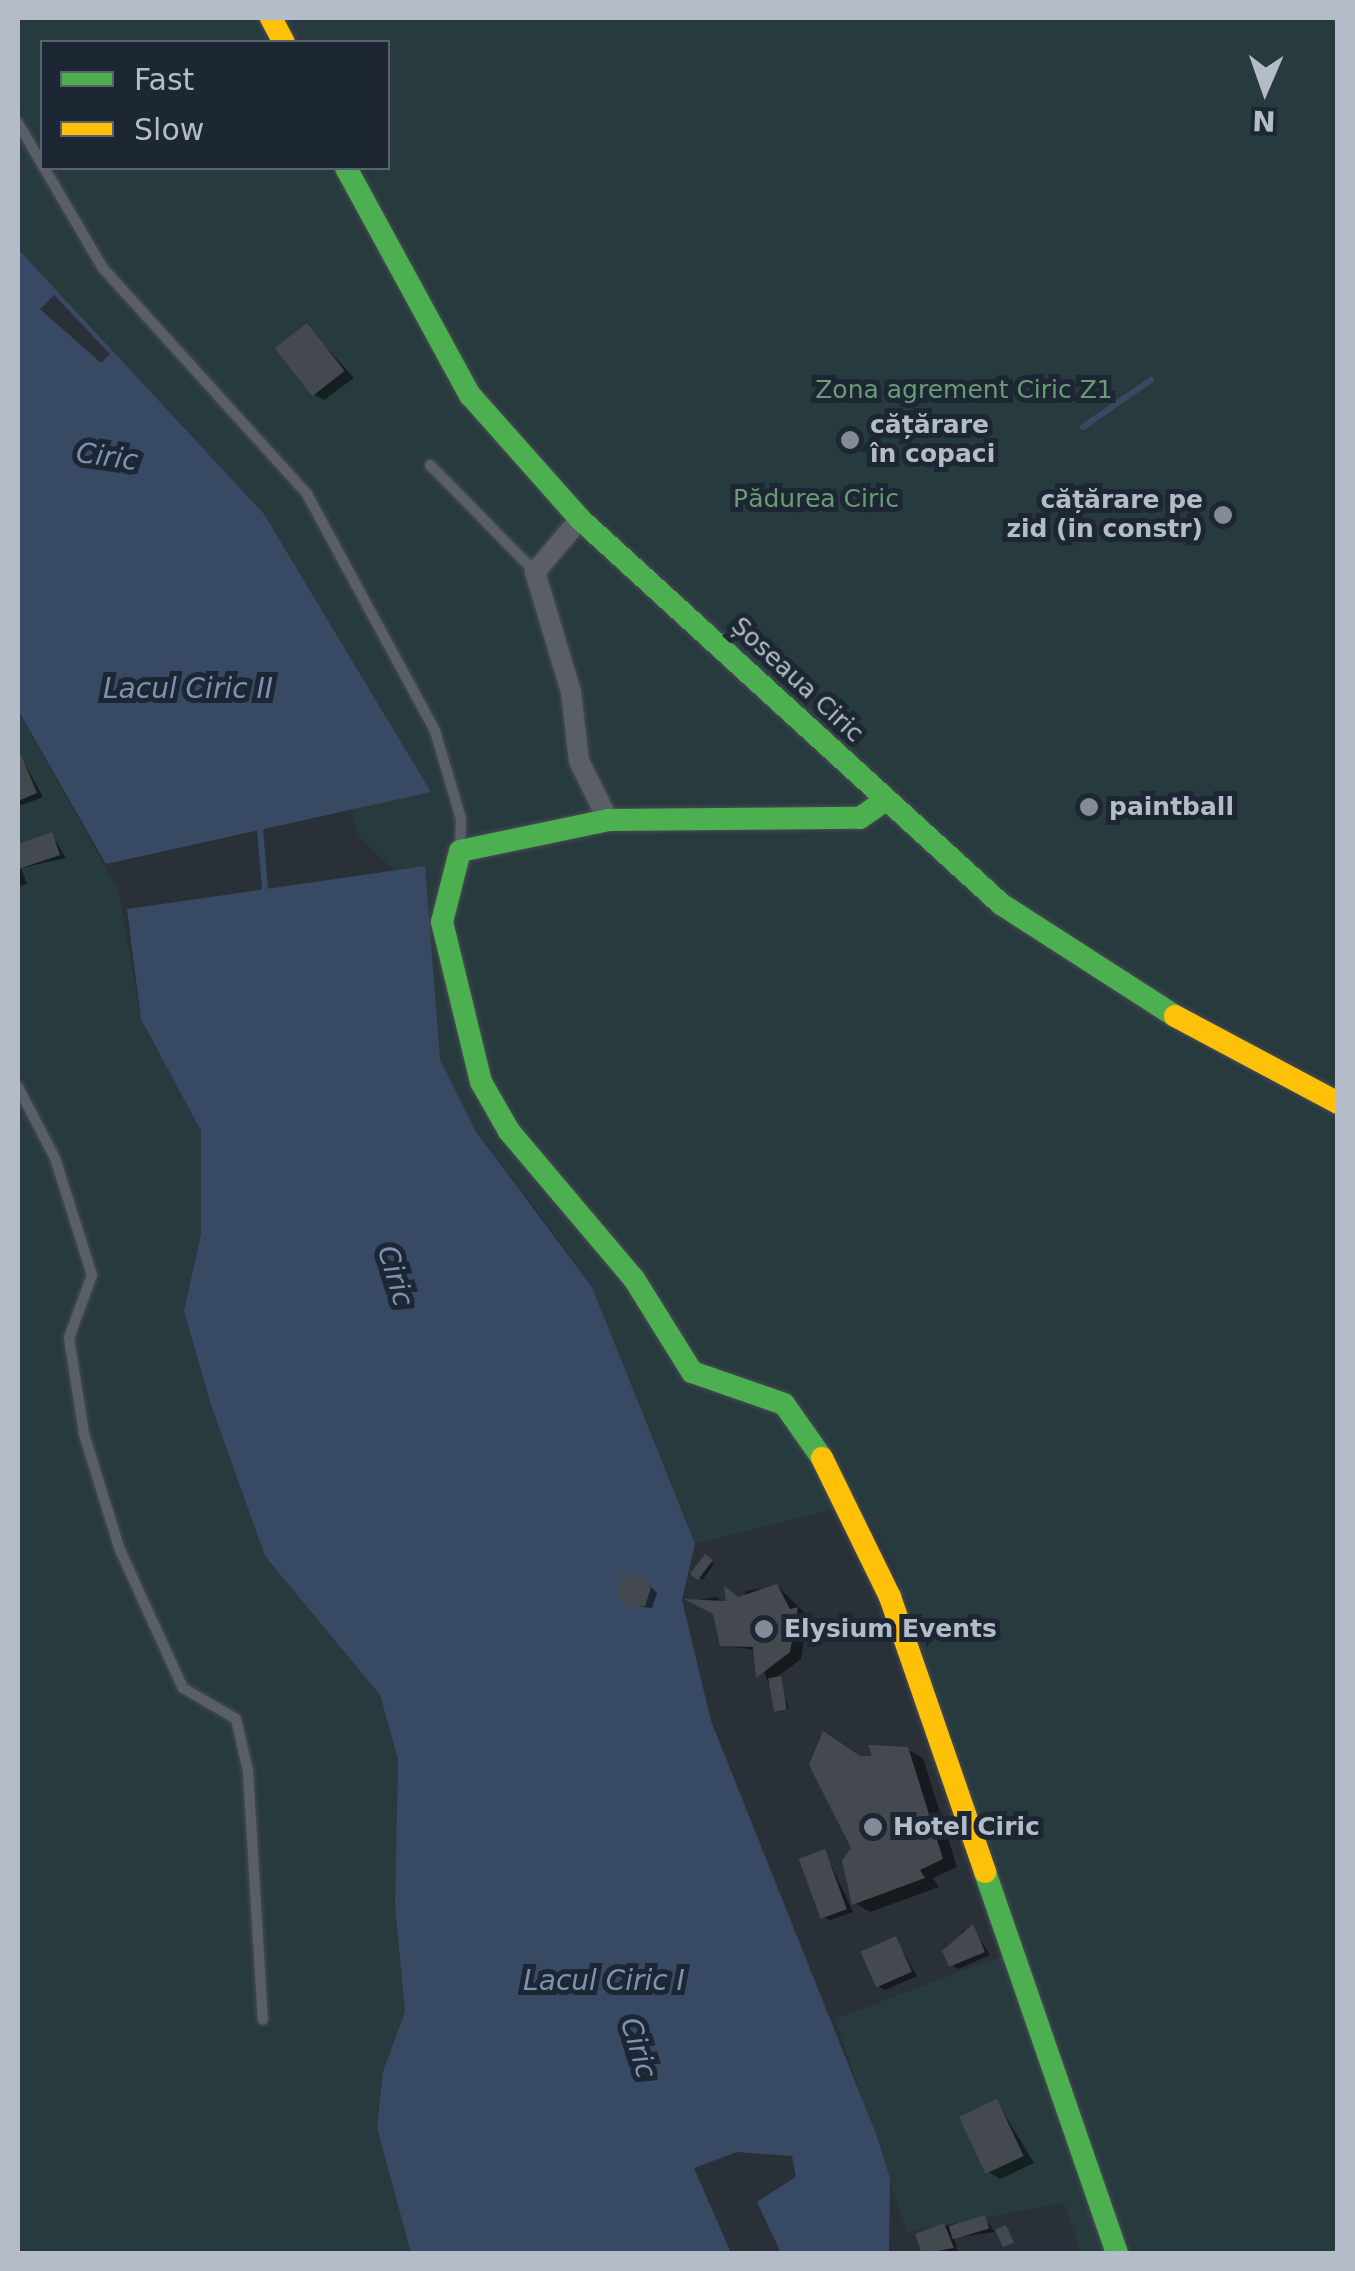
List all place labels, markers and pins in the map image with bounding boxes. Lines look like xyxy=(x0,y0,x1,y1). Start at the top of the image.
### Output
place label: cățărare în copaci xyxy=(870,411,995,470)
marker: cățărare în copaci xyxy=(839,429,861,451)
place label: cățărare pe zid (in constr) xyxy=(1006,486,1203,545)
marker: cățărare pe zid (in constr) xyxy=(1212,504,1234,526)
place label: paintball xyxy=(1109,792,1234,822)
marker: paintball xyxy=(1078,796,1100,818)
place label: Elysium Events xyxy=(784,1614,997,1644)
marker: Elysium Events xyxy=(753,1618,775,1640)
place label: Hotel Ciric xyxy=(893,1812,1040,1842)
marker: Hotel Ciric xyxy=(862,1816,884,1838)

